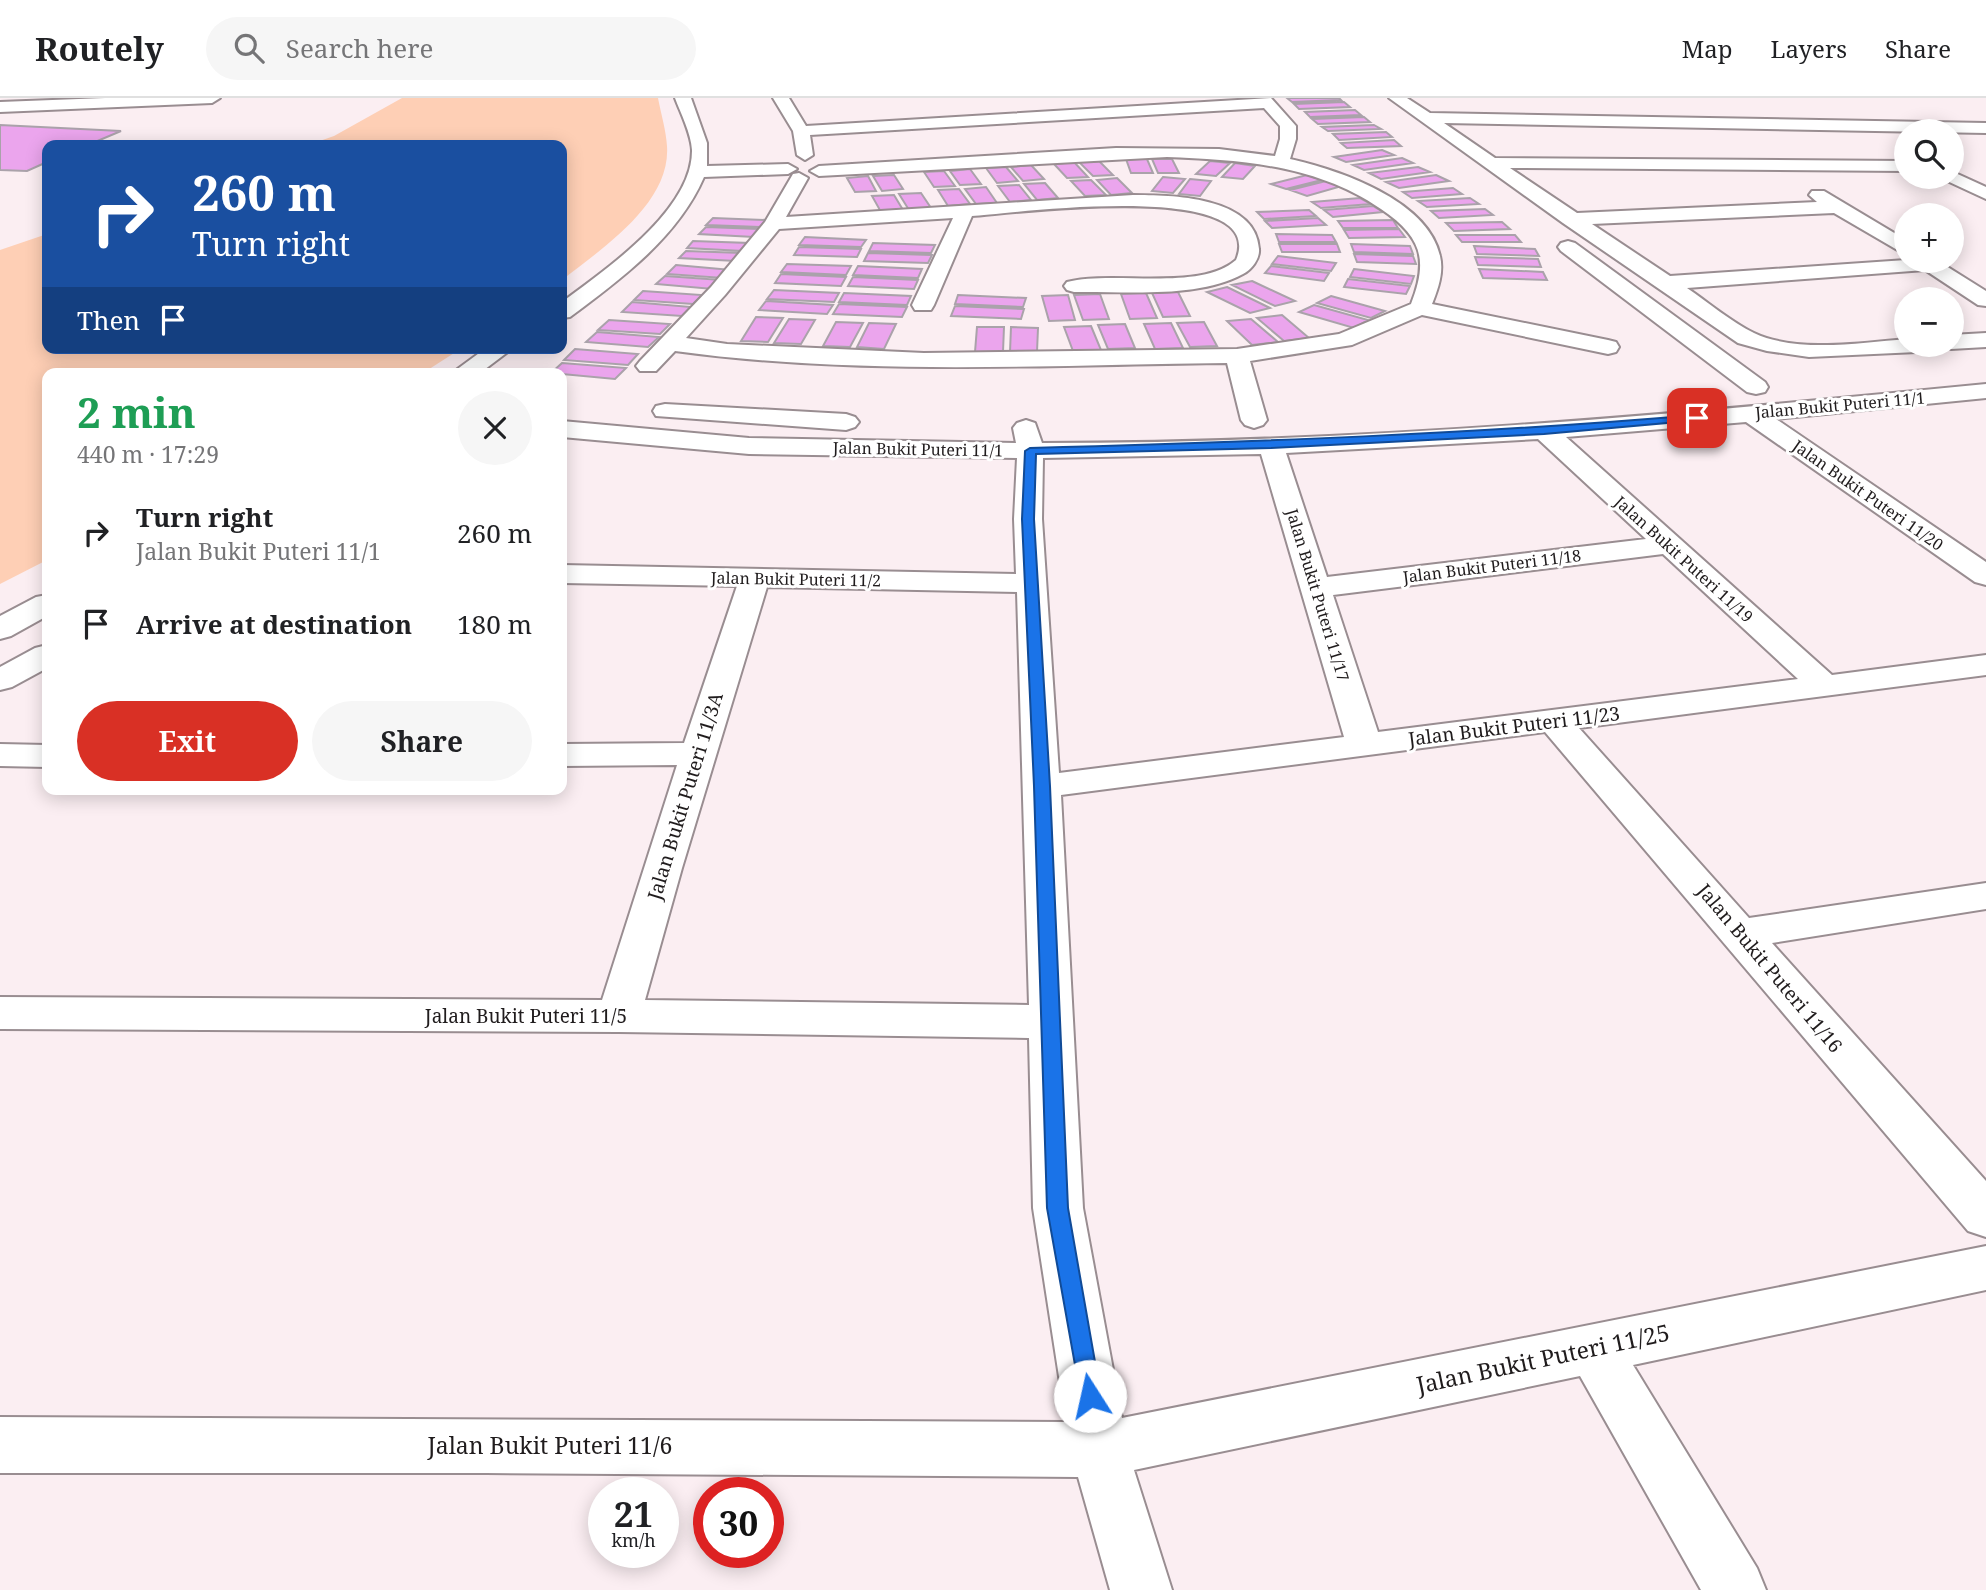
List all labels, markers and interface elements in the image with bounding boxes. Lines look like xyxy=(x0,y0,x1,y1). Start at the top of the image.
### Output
search box xyxy=(206,17,696,80)
text: Routely xyxy=(35,26,164,71)
icon: search xyxy=(230,29,268,67)
text: Search here xyxy=(286,30,433,66)
text: Map xyxy=(1682,32,1733,65)
text: Layers xyxy=(1771,32,1847,65)
text: Share xyxy=(1885,32,1951,65)
map controls xyxy=(1894,119,1964,357)
button: search xyxy=(1894,119,1964,189)
text: 260 m xyxy=(192,159,336,225)
icon: right xyxy=(77,168,168,259)
button: + xyxy=(1894,203,1964,273)
text: Turn right xyxy=(192,222,350,265)
button: − xyxy=(1894,287,1964,357)
icon: arrive xyxy=(154,301,192,339)
text: Then xyxy=(77,302,140,338)
text: 2 min xyxy=(77,383,196,440)
street label: Jalan Bukit Puteri 11/1 xyxy=(1753,387,1926,423)
pin xyxy=(1667,388,1727,448)
button: close xyxy=(458,391,532,465)
icon: arrive xyxy=(1678,399,1716,437)
street label: Jalan Bukit Puteri 11/20 xyxy=(1787,434,1948,555)
street label: Jalan Bukit Puteri 11/1 xyxy=(832,436,1003,461)
text: 440 m · 17:29 xyxy=(77,438,219,470)
street label: Jalan Bukit Puteri 11/19 xyxy=(1609,490,1758,627)
text: Turn right xyxy=(136,499,273,535)
street label: Jalan Bukit Puteri 11/17 xyxy=(1281,505,1355,684)
icon: right xyxy=(77,514,115,552)
text: 260 m xyxy=(457,515,532,551)
text: Jalan Bukit Puteri 11/1 xyxy=(136,535,381,567)
street label: Jalan Bukit Puteri 11/18 xyxy=(1401,544,1582,588)
street label: Jalan Bukit Puteri 11/2 xyxy=(710,566,881,591)
icon: arrive xyxy=(77,605,115,643)
text: Arrive at destination xyxy=(136,606,412,642)
text: 180 m xyxy=(457,606,532,642)
street label: Jalan Bukit Puteri 11/3A xyxy=(641,688,729,904)
street label: Jalan Bukit Puteri 11/23 xyxy=(1406,700,1621,752)
button: Exit xyxy=(77,701,298,781)
button: Share xyxy=(312,701,532,781)
street label: Jalan Bukit Puteri 11/16 xyxy=(1691,877,1848,1058)
street label: Jalan Bukit Puteri 11/5 xyxy=(424,1003,627,1029)
street label: Jalan Bukit Puteri 11/25 xyxy=(1412,1316,1672,1401)
position arrow xyxy=(1053,1359,1127,1433)
street label: Jalan Bukit Puteri 11/6 xyxy=(427,1429,672,1461)
speed limit sign: 30 xyxy=(693,1477,784,1568)
text: 21 xyxy=(614,1490,653,1537)
text: km/h xyxy=(611,1528,656,1552)

